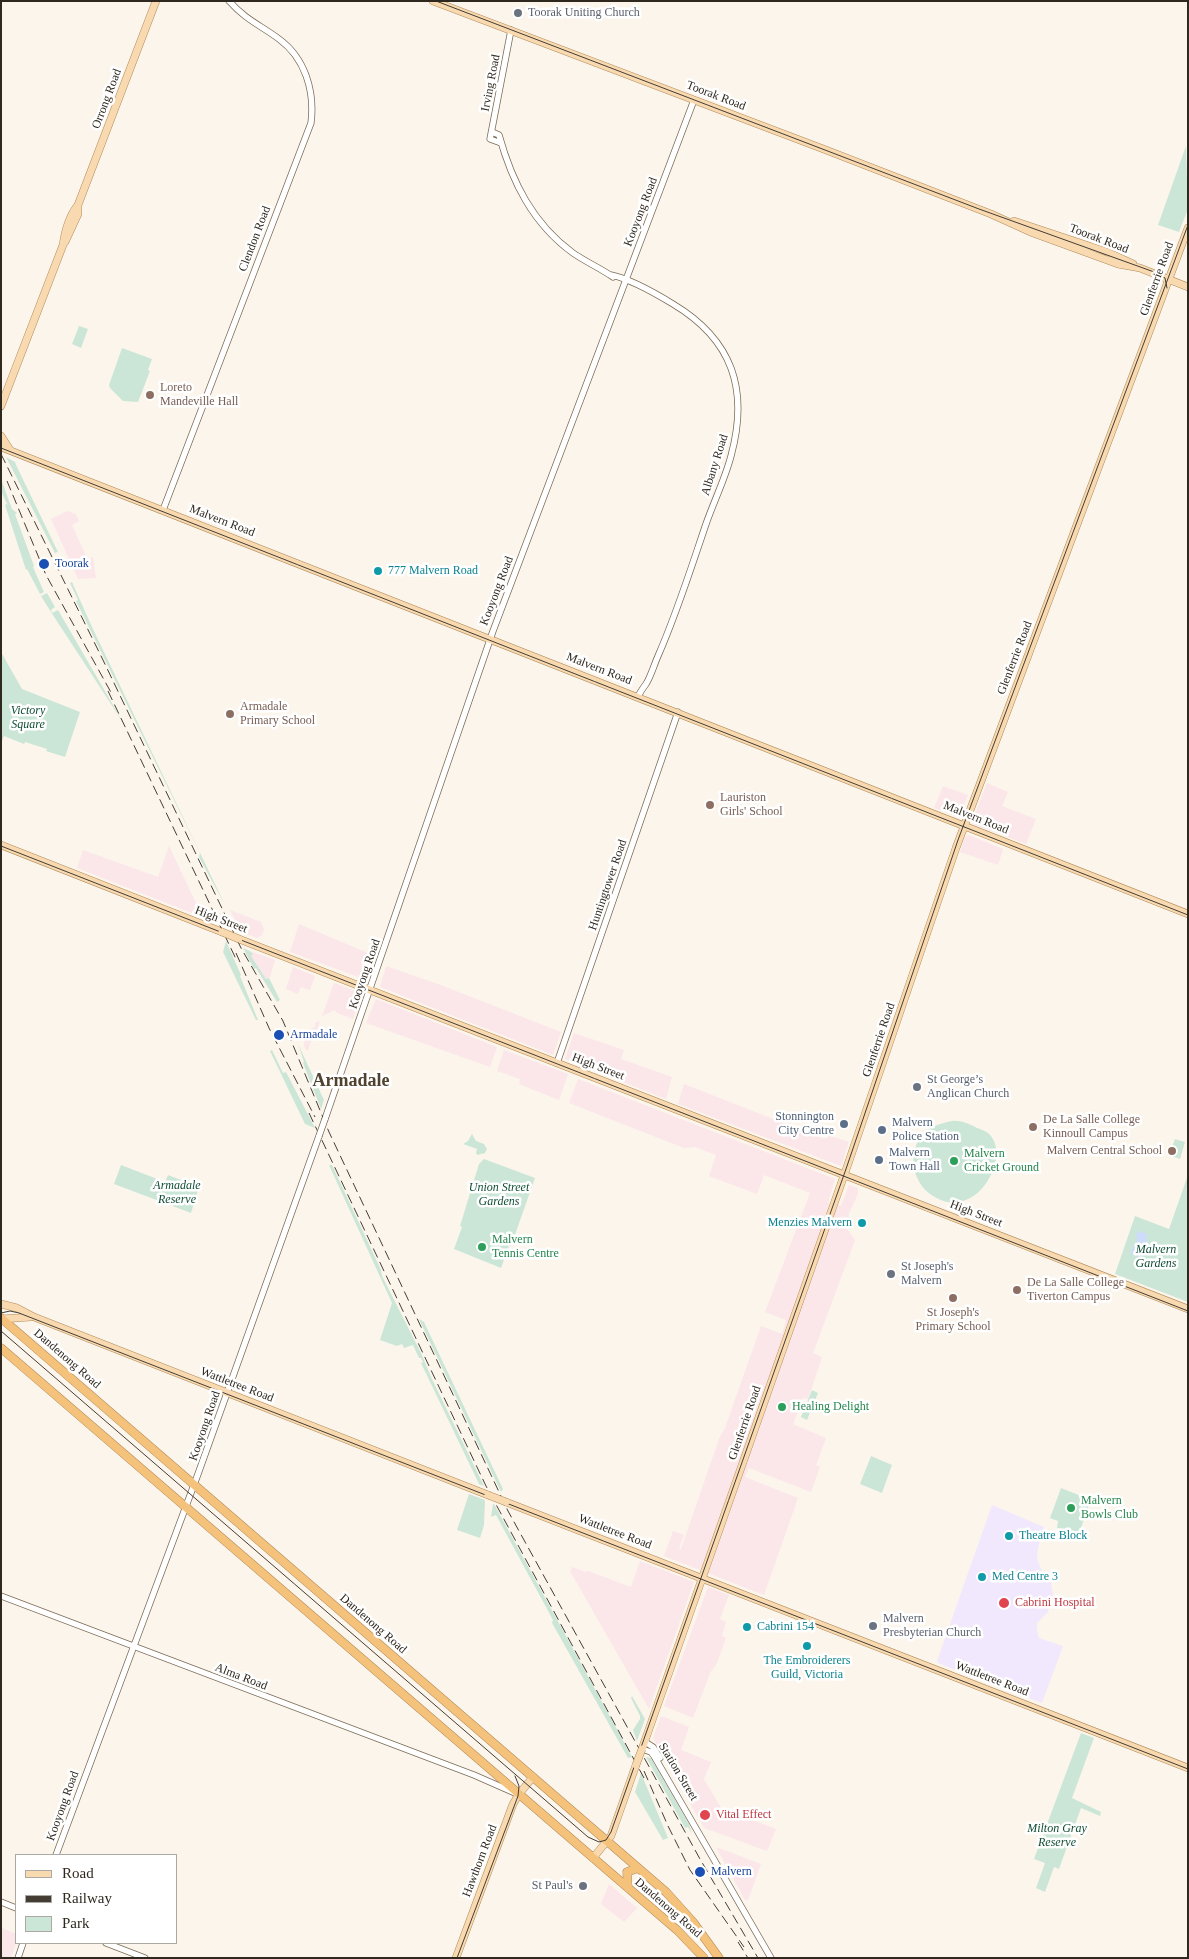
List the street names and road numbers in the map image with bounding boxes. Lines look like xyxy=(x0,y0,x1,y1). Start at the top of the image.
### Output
street label: Irving Road xyxy=(478,53,504,113)
street label: Orrong Road xyxy=(89,67,125,131)
street label: Toorak Road xyxy=(684,78,748,114)
street label: Kooyong Road xyxy=(621,175,661,249)
street label: Clendon Road xyxy=(236,204,274,274)
street label: Toorak Road xyxy=(1067,221,1131,257)
street label: Glenferrie Road xyxy=(1137,240,1177,318)
street label: Albany Road xyxy=(698,433,732,497)
street label: Malvern Road xyxy=(187,502,257,540)
street label: Kooyong Road xyxy=(477,554,517,628)
street label: Glenferrie Road xyxy=(994,619,1036,697)
street label: Malvern Road xyxy=(564,650,634,688)
street label: Malvern Road xyxy=(941,798,1011,838)
street label: Huntingtower Road xyxy=(586,838,630,932)
street label: High Street xyxy=(193,903,249,937)
street label: Kooyong Road xyxy=(346,937,384,1011)
street label: Glenferrie Road xyxy=(860,1001,898,1079)
street label: High Street xyxy=(570,1050,626,1084)
street label: High Street xyxy=(948,1197,1004,1231)
street label: Dandenong Road xyxy=(31,1326,103,1392)
street label: Wattletree Road xyxy=(198,1364,276,1406)
street label: Glenferrie Road xyxy=(726,1384,764,1462)
street label: Kooyong Road xyxy=(186,1389,224,1463)
street label: Wattletree Road xyxy=(576,1511,654,1553)
street label: Dandenong Road xyxy=(337,1591,409,1657)
street label: Wattletree Road xyxy=(953,1658,1031,1700)
street label: Alma Road xyxy=(213,1660,269,1694)
street label: Station Street xyxy=(655,1740,701,1804)
street label: Kooyong Road xyxy=(44,1769,82,1843)
street label: Hawthorn Road xyxy=(460,1823,500,1899)
street label: Dandenong Road xyxy=(632,1875,704,1941)

